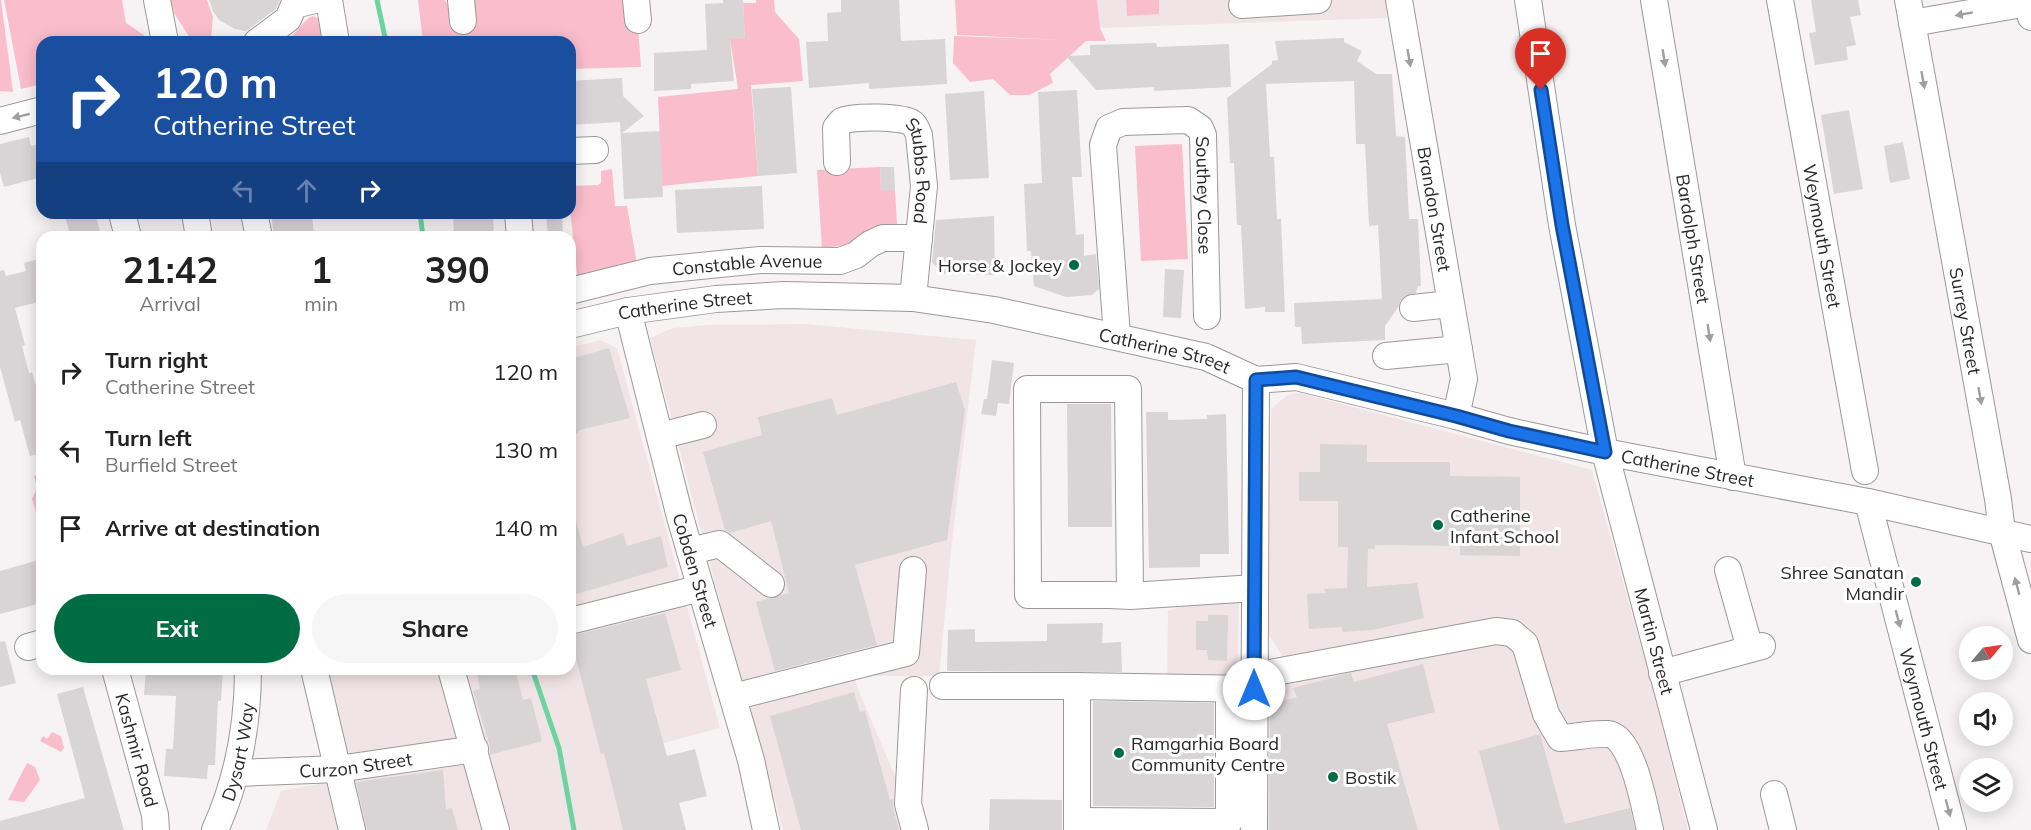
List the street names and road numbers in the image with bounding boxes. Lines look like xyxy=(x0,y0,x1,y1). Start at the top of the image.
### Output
street label: Stubbs Road xyxy=(901,112,936,225)
street label: Southey Close xyxy=(1192,136,1217,255)
street label: Brandon Street xyxy=(1413,145,1457,273)
street label: Weymouth Street xyxy=(1798,162,1847,310)
street label: Bardolph Street xyxy=(1672,172,1716,305)
street label: Constable Avenue xyxy=(671,248,823,280)
street label: Surrey Street xyxy=(1945,265,1987,376)
street label: Catherine Street xyxy=(615,285,753,325)
street label: Catherine Street xyxy=(1097,322,1234,378)
street label: Catherine Street xyxy=(1619,444,1756,492)
street label: Cobden Street xyxy=(668,510,723,630)
street label: Martin Street xyxy=(1630,585,1679,697)
street label: Weymouth Street xyxy=(1895,645,1954,792)
street label: Kashmir Road xyxy=(111,690,164,810)
street label: Dysart Way xyxy=(216,701,258,804)
street label: Curzon Street xyxy=(299,747,414,782)

